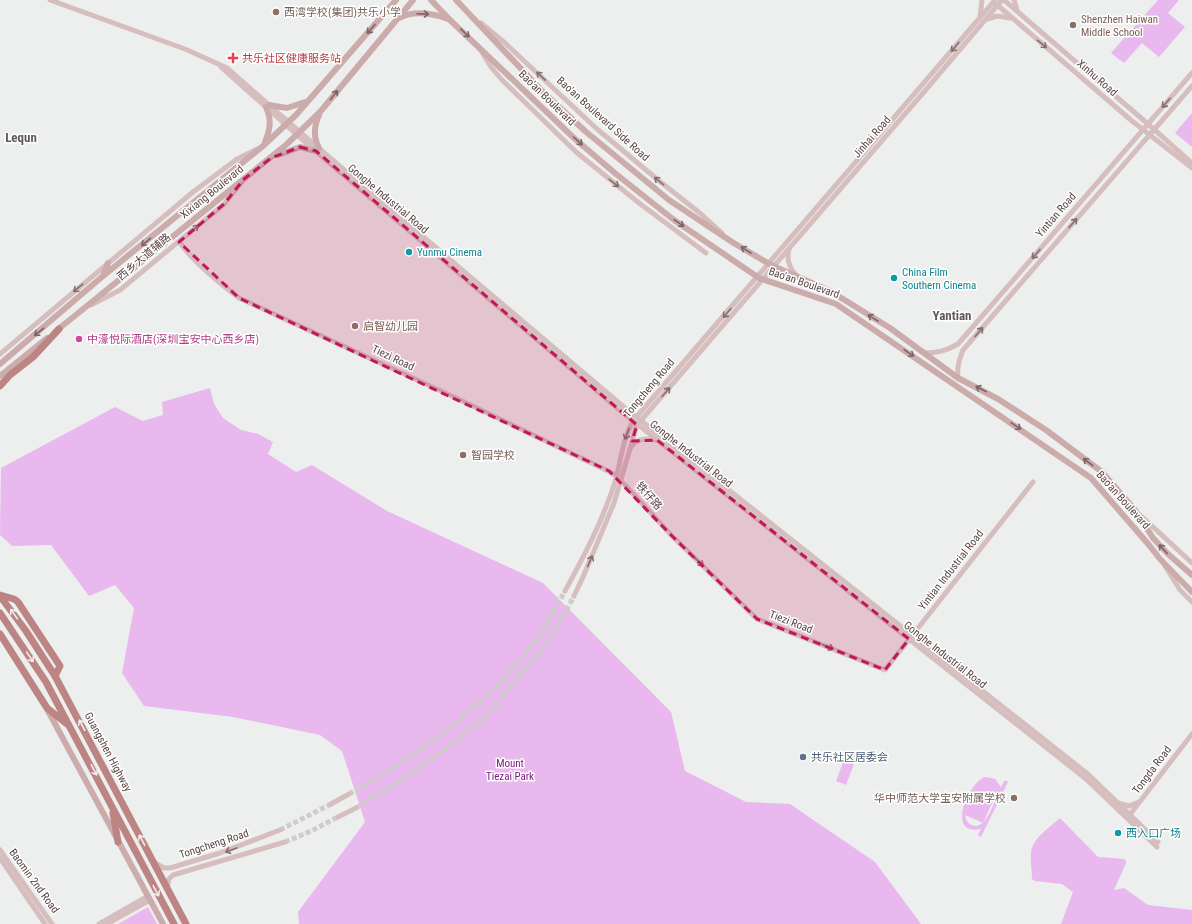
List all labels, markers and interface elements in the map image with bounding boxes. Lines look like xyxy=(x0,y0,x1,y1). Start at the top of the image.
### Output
place label: 西湾学校(集团)共乐小学 xyxy=(284,6,401,19)
marker: 西湾学校(集团)共乐小学 xyxy=(271,7,281,17)
one-way arrow xyxy=(416,10,429,17)
place label: Shenzhen Haiwan Middle School xyxy=(1081,13,1158,39)
marker: Shenzhen Haiwan Middle School xyxy=(1068,20,1078,30)
one-way arrow xyxy=(366,24,375,35)
one-way arrow xyxy=(459,28,469,37)
one-way arrow xyxy=(1037,40,1048,49)
one-way arrow xyxy=(950,42,959,52)
marker: 共乐社区健康服务站 xyxy=(227,52,239,64)
place label: 共乐社区健康服务站 xyxy=(242,52,341,65)
street label: Xinhu Road xyxy=(1074,57,1120,99)
street label: Bao'an Boulevard xyxy=(516,68,578,128)
one-way arrow xyxy=(536,72,546,81)
street label: Bao'an Boulevard Side Road xyxy=(554,74,652,164)
one-way arrow xyxy=(329,89,338,100)
one-way arrow xyxy=(1162,97,1171,108)
street label: Jinhai Road xyxy=(850,114,894,160)
district label: Lequn xyxy=(5,130,37,145)
one-way arrow xyxy=(573,136,583,146)
street label: Gonghe Industrial Road xyxy=(345,162,431,236)
street label: Xixiang Boulevard xyxy=(178,163,246,221)
one-way arrow xyxy=(653,176,664,185)
one-way arrow xyxy=(608,179,619,187)
street label: Yintian Road xyxy=(1033,190,1079,240)
one-way arrow xyxy=(1069,218,1078,228)
one-way arrow xyxy=(673,219,684,227)
one-way arrow xyxy=(189,225,199,234)
street label: 西乡大道辅路 xyxy=(115,231,173,283)
one-way arrow xyxy=(141,237,151,246)
place label: Yunmu Cinema xyxy=(417,246,482,259)
one-way arrow xyxy=(741,246,752,254)
marker: Yunmu Cinema xyxy=(404,247,414,257)
one-way arrow xyxy=(1031,248,1040,259)
street label: Bao'an Boulevard xyxy=(767,265,841,301)
place label: China Film Southern Cinema xyxy=(902,266,976,292)
marker: China Film Southern Cinema xyxy=(889,273,899,283)
one-way arrow xyxy=(73,283,84,292)
one-way arrow xyxy=(722,307,731,318)
district label: Yantian xyxy=(933,308,971,323)
one-way arrow xyxy=(867,313,879,321)
place label: 启智幼儿园 xyxy=(363,320,418,333)
marker: 启智幼儿园 xyxy=(350,321,360,331)
one-way arrow xyxy=(34,327,45,336)
one-way arrow xyxy=(974,327,983,337)
place label: 中濠悦际酒店(深圳宝安中心西乡店) xyxy=(87,333,259,346)
marker: 中濠悦际酒店(深圳宝安中心西乡店) xyxy=(74,334,84,344)
street label: Tiezi Road xyxy=(370,343,416,373)
one-way arrow xyxy=(903,349,915,357)
street label: Tongcheng Road xyxy=(621,356,677,420)
one-way arrow xyxy=(975,385,987,392)
one-way arrow xyxy=(661,387,670,397)
street label: Gonghe Industrial Road xyxy=(647,418,735,490)
one-way arrow xyxy=(1010,422,1021,431)
one-way arrow xyxy=(622,428,630,440)
place label: 智园学校 xyxy=(471,449,515,462)
marker: 智园学校 xyxy=(458,450,468,460)
one-way arrow xyxy=(1083,458,1094,466)
street label: Bao'an Boulevard xyxy=(1093,468,1153,532)
street label: 铁仔路 xyxy=(633,479,665,513)
street label: Yintian Industrial Road xyxy=(916,527,986,613)
one-way arrow xyxy=(1158,544,1168,554)
one-way arrow xyxy=(587,555,594,567)
one-way arrow xyxy=(694,557,704,567)
street label: Tiezi Road xyxy=(767,608,815,636)
one-way arrow xyxy=(10,609,18,620)
street label: Gonghe Industrial Road xyxy=(901,619,989,691)
one-way arrow xyxy=(822,643,834,651)
one-way arrow xyxy=(26,651,34,662)
street label: Guangshen Highway xyxy=(82,710,135,794)
one-way arrow xyxy=(77,719,85,731)
street label: Tongda Road xyxy=(1130,743,1174,797)
place label: 共乐社区居委会 xyxy=(811,751,888,764)
marker: 共乐社区居委会 xyxy=(798,752,808,762)
park label: Mount Tiezai Park xyxy=(486,757,534,783)
one-way arrow xyxy=(90,764,98,776)
place label: 华中师范大学宝安附属学校 xyxy=(874,792,1006,805)
marker: 华中师范大学宝安附属学校 xyxy=(1009,793,1019,803)
street label: Tongcheng Road xyxy=(178,827,250,861)
place label: 西入口广场 xyxy=(1126,827,1181,840)
marker: 西入口广场 xyxy=(1113,828,1123,838)
one-way arrow xyxy=(138,834,146,846)
street label: Baomin 2nd Road xyxy=(6,846,62,916)
one-way arrow xyxy=(225,846,237,854)
one-way arrow xyxy=(153,884,161,896)

